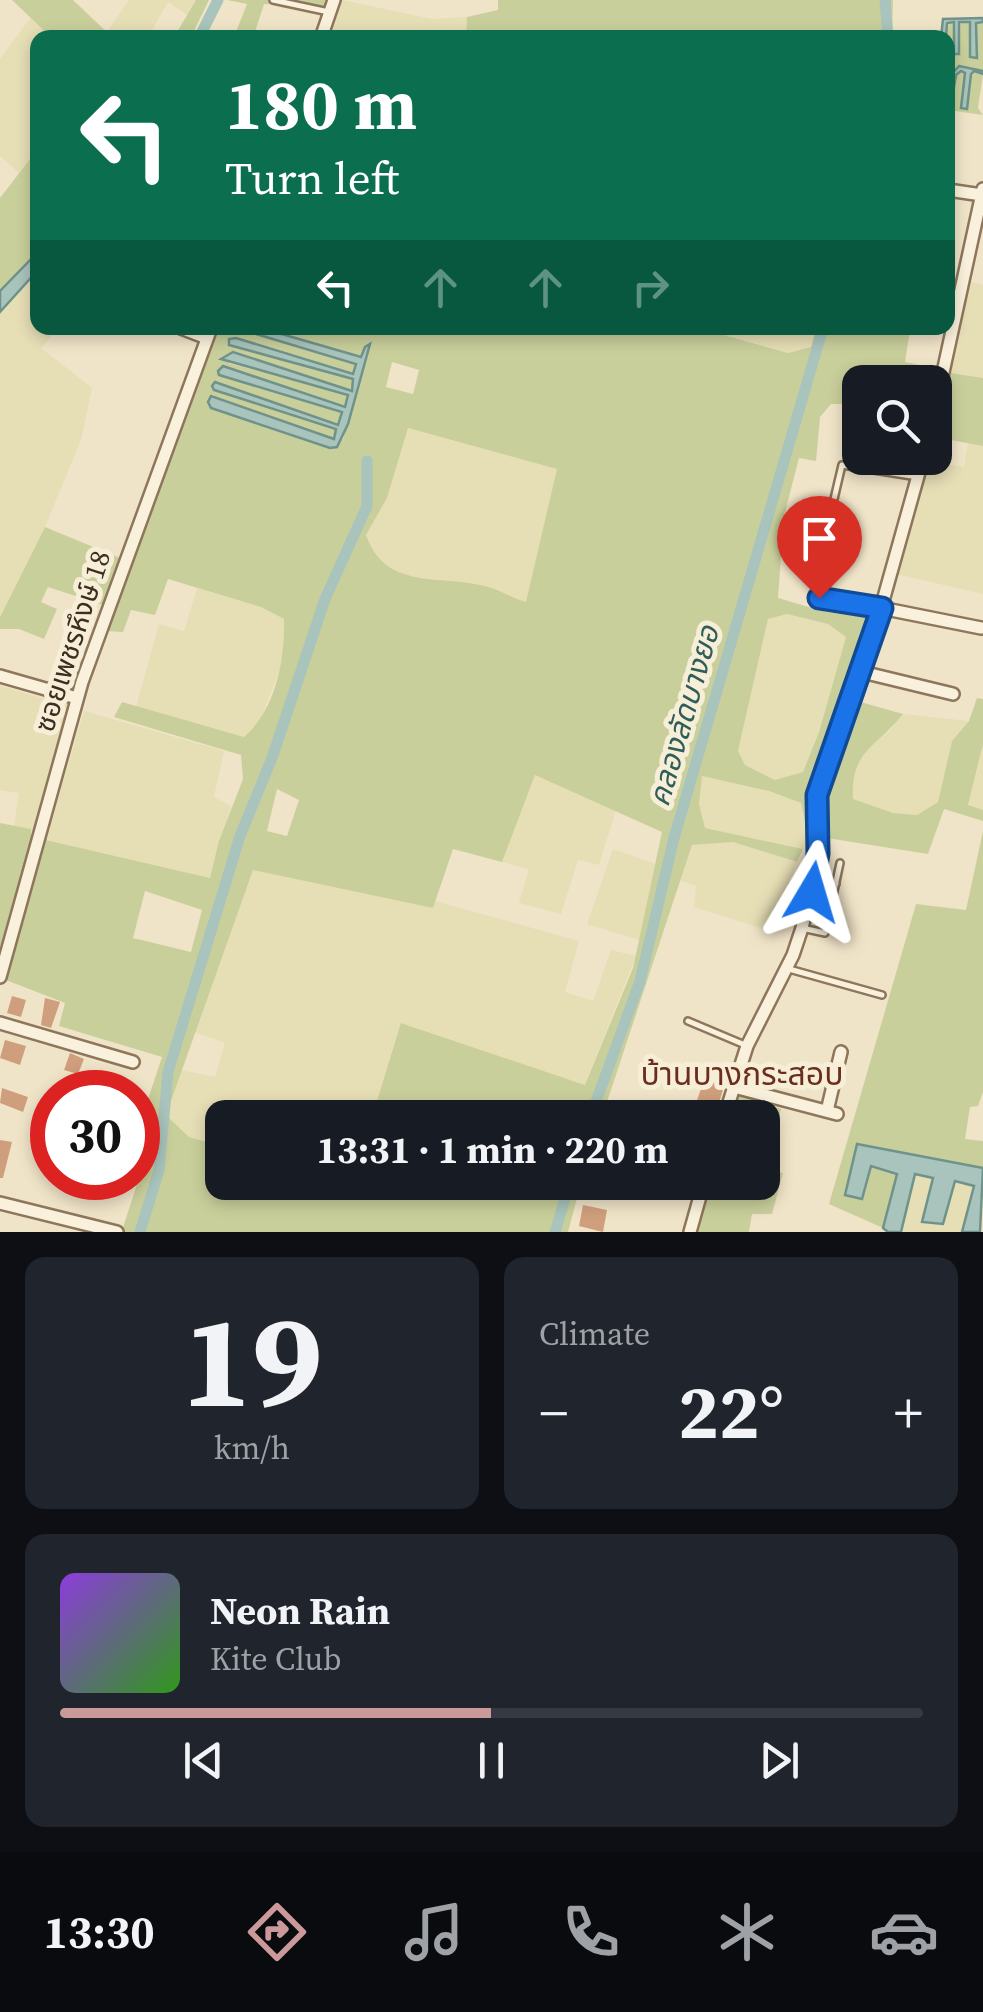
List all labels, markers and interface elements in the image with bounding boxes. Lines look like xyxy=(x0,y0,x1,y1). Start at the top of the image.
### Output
text: 180 m xyxy=(225,56,417,152)
icon: left xyxy=(60,70,190,200)
text: Turn left xyxy=(225,147,399,209)
icon: left xyxy=(308,260,363,315)
icon: ahead xyxy=(413,260,468,315)
icon: ahead xyxy=(518,260,573,315)
icon: right xyxy=(623,260,678,315)
map controls xyxy=(842,365,952,475)
button: search xyxy=(842,365,952,475)
pin xyxy=(777,496,862,599)
icon: arrive xyxy=(792,511,847,566)
street label: ซอยเพชรหึงษ์ 18 xyxy=(25,546,119,736)
water label: คลองลัดบางยอ xyxy=(638,619,729,811)
position arrow xyxy=(760,840,864,944)
district label: บ้านบางกระสอบ xyxy=(640,1052,844,1096)
speed limit sign: 30 xyxy=(30,1070,160,1200)
text: 13:31 · 1 min · 220 m xyxy=(316,1124,669,1176)
text: 19 xyxy=(182,1271,322,1450)
text: Climate xyxy=(539,1312,650,1356)
text: 22° xyxy=(678,1360,784,1463)
text: − xyxy=(539,1375,568,1450)
text: + xyxy=(894,1375,923,1450)
text: km/h xyxy=(214,1426,290,1470)
text: Neon Rain xyxy=(210,1585,390,1637)
text: Kite Club xyxy=(210,1637,342,1681)
icon: previous xyxy=(176,1733,231,1788)
icon: pause xyxy=(464,1733,519,1788)
icon: next xyxy=(752,1733,807,1788)
icon: directions xyxy=(242,1897,312,1967)
icon: music xyxy=(399,1897,469,1967)
icon: phone xyxy=(556,1897,626,1967)
icon: climate xyxy=(712,1897,782,1967)
icon: car xyxy=(869,1897,939,1967)
text: 13:30 xyxy=(43,1901,155,1963)

